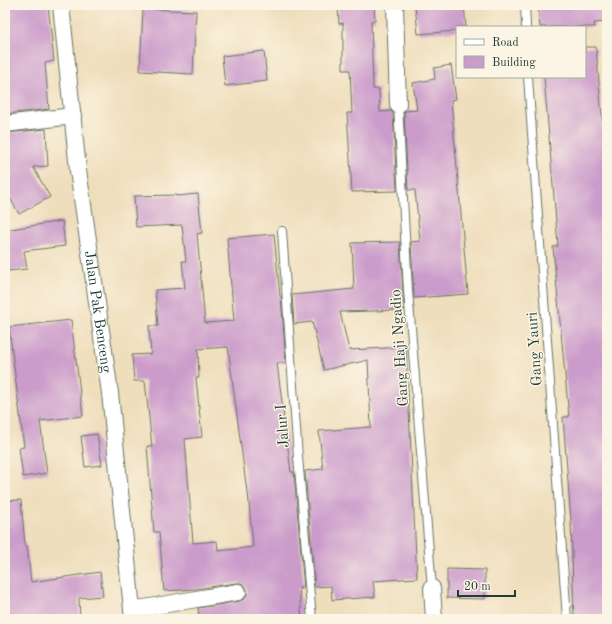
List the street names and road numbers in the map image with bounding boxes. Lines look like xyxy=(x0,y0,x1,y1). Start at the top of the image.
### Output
street label: Jalan Pak Benceng xyxy=(81,250,113,374)
street label: Gang Haji Ngadio xyxy=(389,289,412,407)
street label: Gang Yauri xyxy=(525,311,546,386)
street label: Jalur I xyxy=(274,403,293,448)

